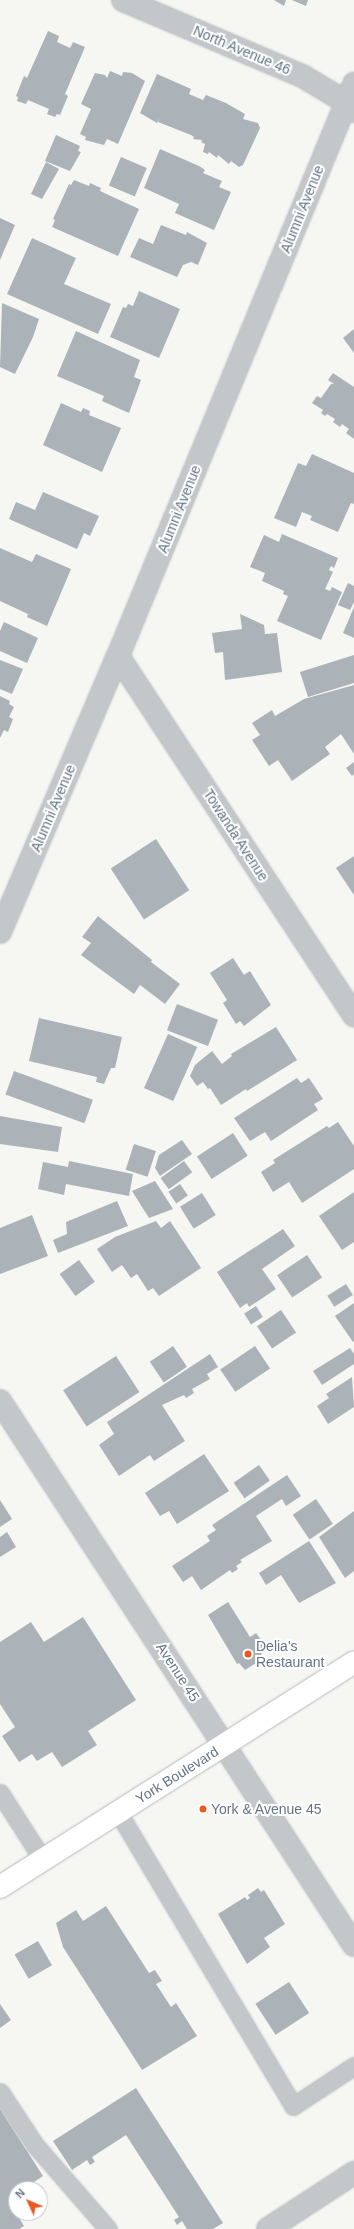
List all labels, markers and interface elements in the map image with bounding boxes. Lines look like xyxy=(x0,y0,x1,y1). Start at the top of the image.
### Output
street label: North Avenue 46 xyxy=(190,22,294,78)
street label: Alumni Avenue xyxy=(277,162,327,256)
street label: Alumni Avenue xyxy=(154,462,204,556)
street label: Alumni Avenue xyxy=(27,761,79,855)
street label: Towanda Avenue xyxy=(200,785,272,885)
place label: Delia's Restaurant xyxy=(256,1638,324,1670)
street label: Avenue 45 xyxy=(153,1639,203,1705)
marker: Delia's Restaurant xyxy=(243,1649,253,1659)
street label: York Boulevard xyxy=(133,1743,221,1807)
place label: York & Avenue 45 xyxy=(211,1801,322,1817)
marker: York & Avenue 45 xyxy=(198,1804,208,1814)
north arrow xyxy=(8,2181,48,2221)
text: N xyxy=(13,2186,27,2200)

